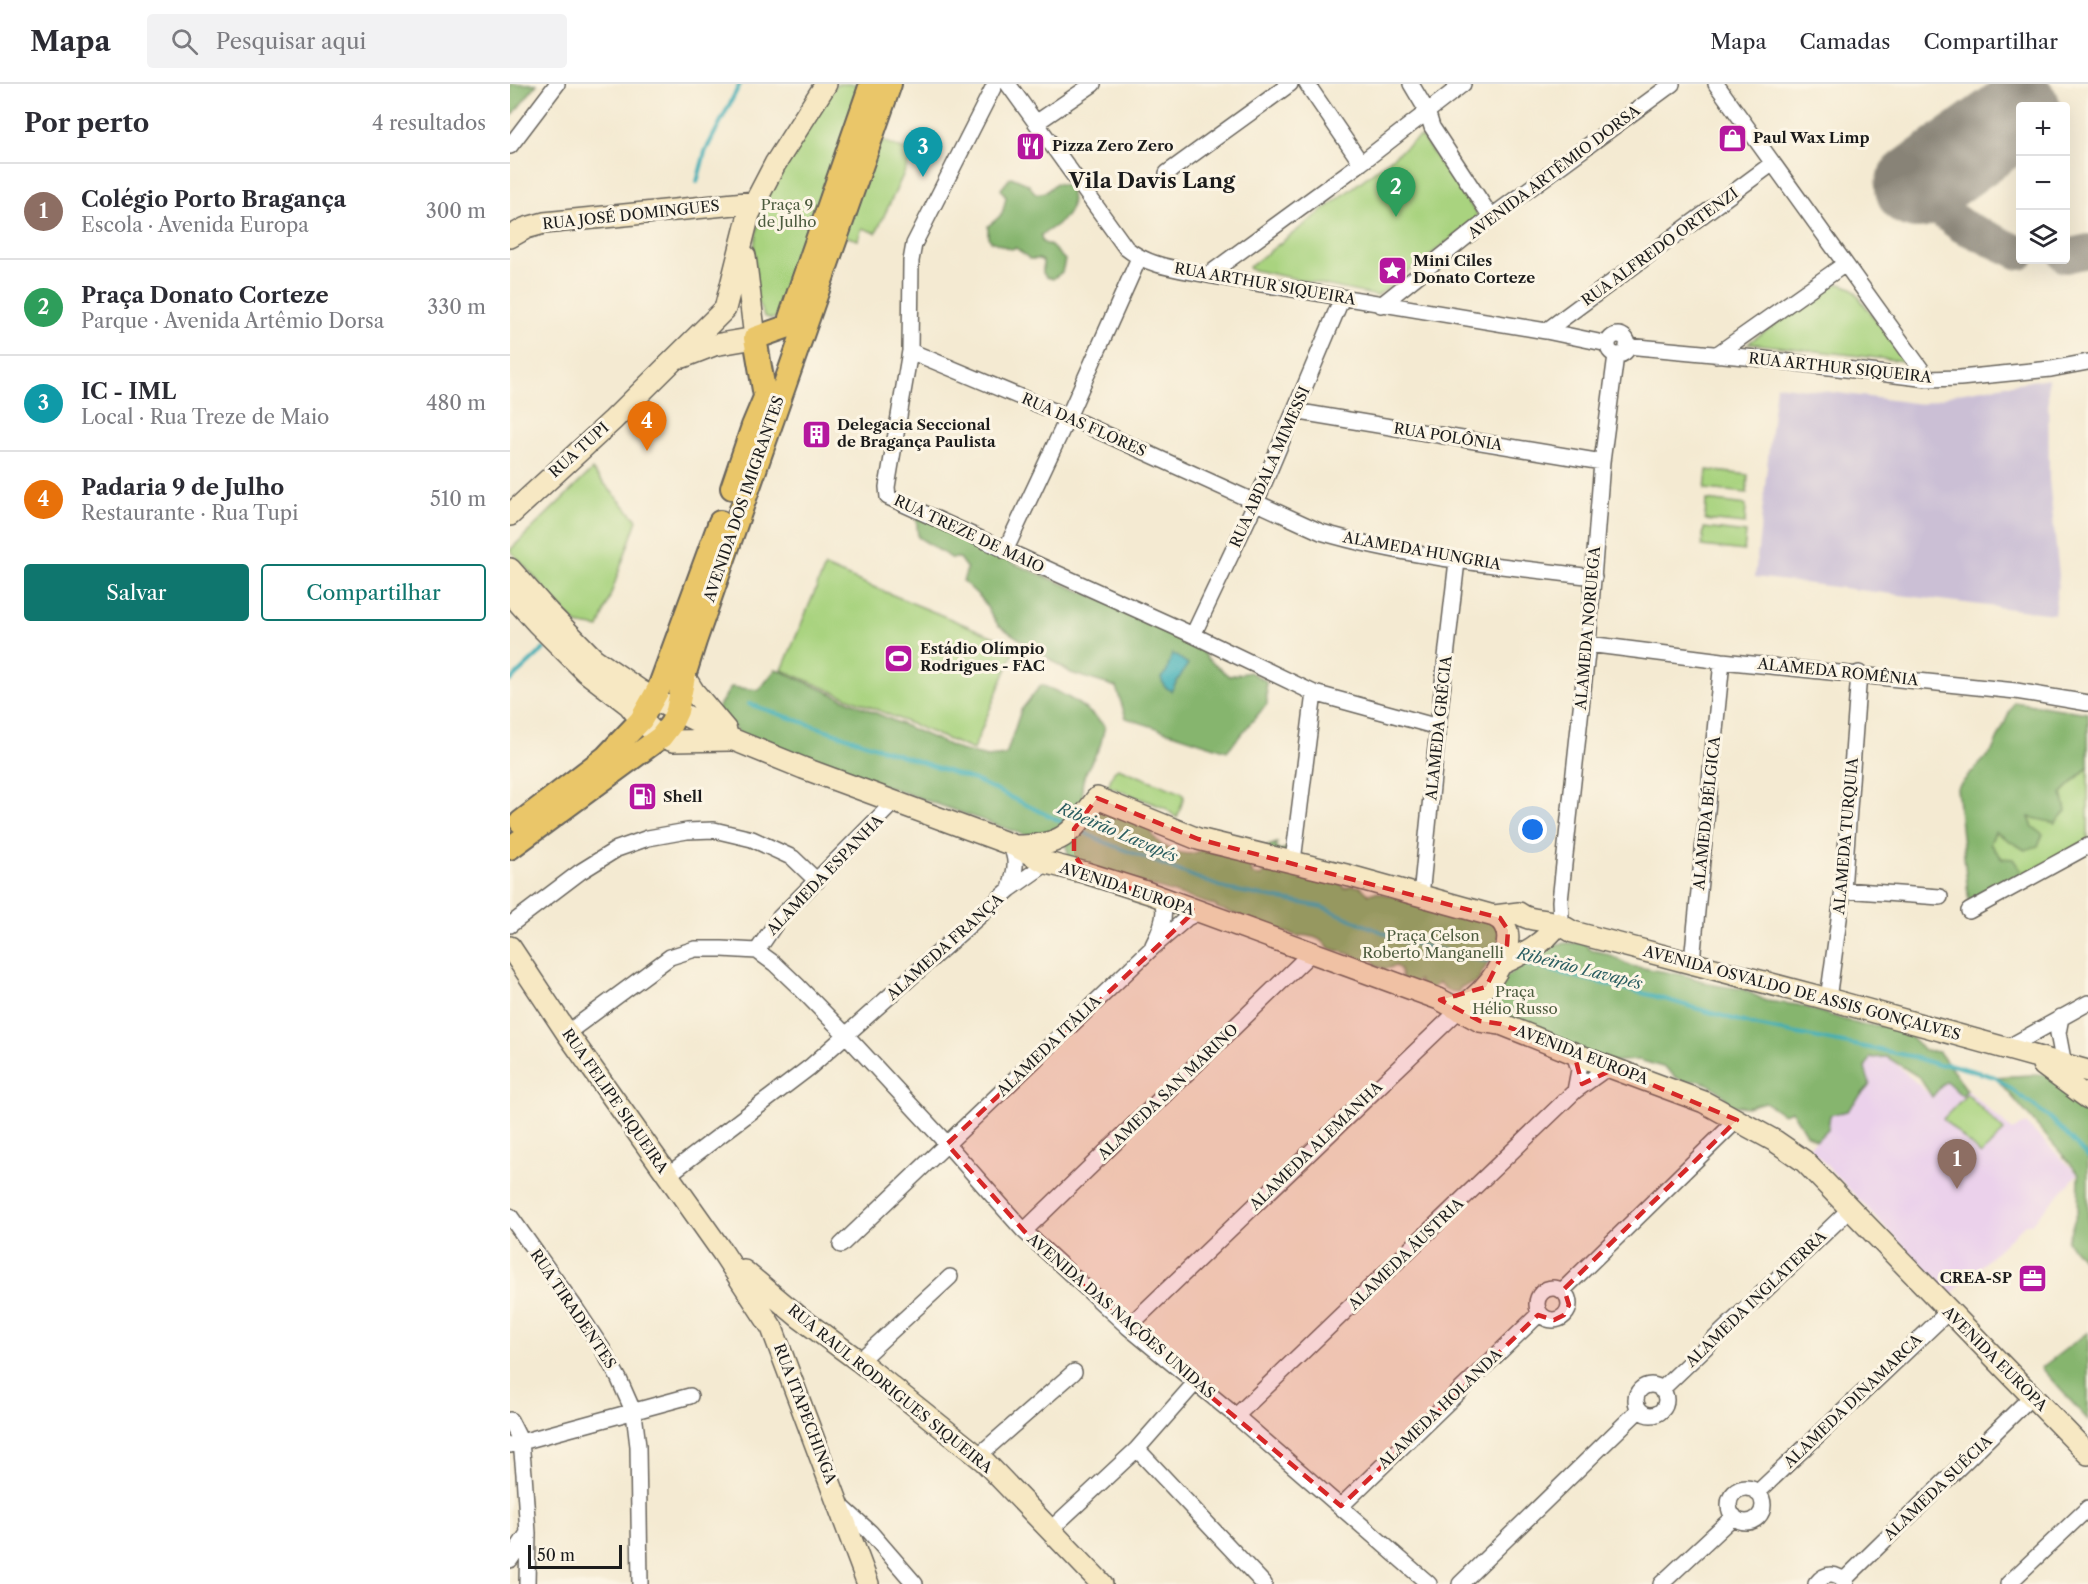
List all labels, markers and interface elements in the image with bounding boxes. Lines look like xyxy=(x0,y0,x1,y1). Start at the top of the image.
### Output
search box xyxy=(147,14,567,68)
text: Mapa xyxy=(30,24,111,58)
icon: search xyxy=(168,25,201,58)
text: Pesquisar aqui xyxy=(216,28,366,55)
text: Mapa xyxy=(1710,29,1766,54)
text: Camadas xyxy=(1799,29,1890,54)
text: Compartilhar xyxy=(1923,29,2058,54)
street label: AVENIDA ARTÊMIO DORSA xyxy=(1463,100,1644,243)
map controls xyxy=(2016,102,2070,264)
button: + xyxy=(2016,102,2070,156)
text: Por perto xyxy=(24,107,149,139)
text: 4 resultados xyxy=(372,111,486,135)
shop icon: Paul Wax Limp xyxy=(1716,122,1748,154)
pin: 3 xyxy=(904,128,942,177)
place label: Paul Wax Limp xyxy=(1753,128,1869,147)
restaurant icon: Pizza Zero Zero xyxy=(1015,130,1047,162)
place label: Pizza Zero Zero xyxy=(1052,136,1174,155)
button: − xyxy=(2016,156,2070,210)
district label: Vila Davis Lang xyxy=(1068,168,1236,193)
pin: 2 xyxy=(1376,168,1416,217)
street label: RUA ALFREDO ORTENZI xyxy=(1578,183,1742,310)
text: Colégio Porto Bragança xyxy=(81,186,346,213)
park label: Praça 9 de Julho xyxy=(758,195,816,231)
street label: RUA JOSÉ DOMINGUES xyxy=(541,196,720,233)
text: 1 xyxy=(39,199,48,223)
text: 300 m xyxy=(426,199,486,223)
button: layers xyxy=(2016,210,2070,264)
text: Escola · Avenida Europa xyxy=(81,213,309,237)
place label: Mini Ciles Donato Corteze xyxy=(1413,251,1535,287)
place icon: Mini Ciles Donato Corteze xyxy=(1376,254,1408,286)
street label: RUA ARTHUR SIQUEIRA xyxy=(1173,258,1358,309)
text: Praça Donato Corteze xyxy=(81,282,329,309)
text: 2 xyxy=(38,295,49,319)
text: 330 m xyxy=(427,295,486,319)
text: Parque · Avenida Artêmio Dorsa xyxy=(81,309,384,333)
street label: RUA ARTHUR SIQUEIRA xyxy=(1748,348,1933,387)
text: IC - IML xyxy=(81,378,176,405)
street label: RUA ABDALA MIMESSI xyxy=(1225,383,1314,550)
street label: RUA DAS FLORES xyxy=(1019,389,1149,461)
text: 3 xyxy=(38,391,49,415)
text: 480 m xyxy=(426,391,486,415)
street label: AVENIDA DOS IMIGRANTES xyxy=(699,393,788,605)
pin: 4 xyxy=(628,402,666,451)
text: Local · Rua Treze de Maio xyxy=(81,405,329,429)
place label: Delegacia Seccional de Bragança Paulista xyxy=(837,415,996,451)
street label: RUA TUPI xyxy=(545,418,613,482)
building icon: Delegacia Seccional de Bragança Paulista xyxy=(800,418,832,450)
street label: RUA POLÔNIA xyxy=(1392,419,1505,455)
text: Padaria 9 de Julho xyxy=(81,474,284,501)
text: 4 xyxy=(38,487,49,511)
text: 510 m xyxy=(430,487,486,511)
street label: RUA TREZE DE MAIO xyxy=(891,490,1047,577)
text: Restaurante · Rua Tupi xyxy=(81,501,298,525)
street label: ALAMEDA HUNGRIA xyxy=(1341,527,1504,574)
street label: ALAMEDA NORUEGA xyxy=(1571,545,1604,711)
button: Salvar xyxy=(24,564,249,621)
button: Compartilhar xyxy=(261,564,486,621)
place label: Estádio Olímpio Rodrigues - FAC xyxy=(920,639,1045,675)
sports icon: Estádio Olímpio Rodrigues - FAC xyxy=(883,642,915,674)
street label: ALAMEDA GRÉCIA xyxy=(1421,654,1456,802)
street label: ALAMEDA ROMÊNIA xyxy=(1756,654,1920,689)
street label: ALAMEDA BÉLGICA xyxy=(1689,734,1724,892)
street label: ALAMEDA TURQUIA xyxy=(1829,756,1862,916)
fuel station icon: Shell xyxy=(626,781,658,813)
place label: Shell xyxy=(663,787,702,806)
water label: Ribeirão Lavapés xyxy=(1053,797,1181,866)
street label: ALAMEDA ESPANHA xyxy=(762,810,888,939)
your location xyxy=(1518,815,1547,844)
street label: AVENIDA EUROPA xyxy=(1056,857,1198,920)
street label: ALAMEDA FRANÇA xyxy=(882,889,1008,1005)
park label: Praça Celson Roberto Manganelli xyxy=(1362,926,1504,962)
street label: AVENIDA OSVALDO DE ASSIS GONÇALVES xyxy=(1641,941,1963,1044)
water label: Ribeirão Lavapés xyxy=(1513,942,1645,993)
park label: Praça Hélio Russo xyxy=(1472,982,1558,1018)
street label: ALAMEDA ITÁLIA xyxy=(992,991,1105,1101)
street label: ALAMEDA SAN MARINO xyxy=(1093,1020,1242,1164)
street label: AVENIDA EUROPA xyxy=(1512,1020,1652,1089)
street label: RUA FELIPE SIQUEIRA xyxy=(558,1025,673,1178)
street label: ALAMEDA ALEMANHA xyxy=(1245,1077,1387,1215)
pin: 1 xyxy=(1938,1140,1976,1189)
street label: ALAMEDA ÁUSTRIA xyxy=(1343,1193,1468,1314)
street label: ALAMEDA INGLATERRA xyxy=(1681,1226,1831,1372)
street label: AVENIDA DAS NAÇÕES UNIDAS xyxy=(1023,1228,1219,1402)
street label: RUA TIRADENTES xyxy=(526,1245,621,1372)
office icon: CREA-SP xyxy=(2017,1262,2049,1294)
place label: CREA-SP xyxy=(1940,1268,2012,1287)
street label: RUA RAUL RODRIGUES SIQUEIRA xyxy=(784,1300,997,1478)
street label: AVENIDA EUROPA xyxy=(1938,1302,2052,1416)
street label: ALAMEDA DINAMARCA xyxy=(1779,1329,1926,1472)
street label: RUA ITAPECHINGA xyxy=(770,1341,841,1487)
street label: ALAMEDA HOLANDA xyxy=(1373,1344,1506,1473)
street label: ALAMEDA SUÉCIA xyxy=(1879,1431,1996,1545)
scale bar xyxy=(528,1542,622,1570)
text: 50 m xyxy=(537,1545,575,1565)

